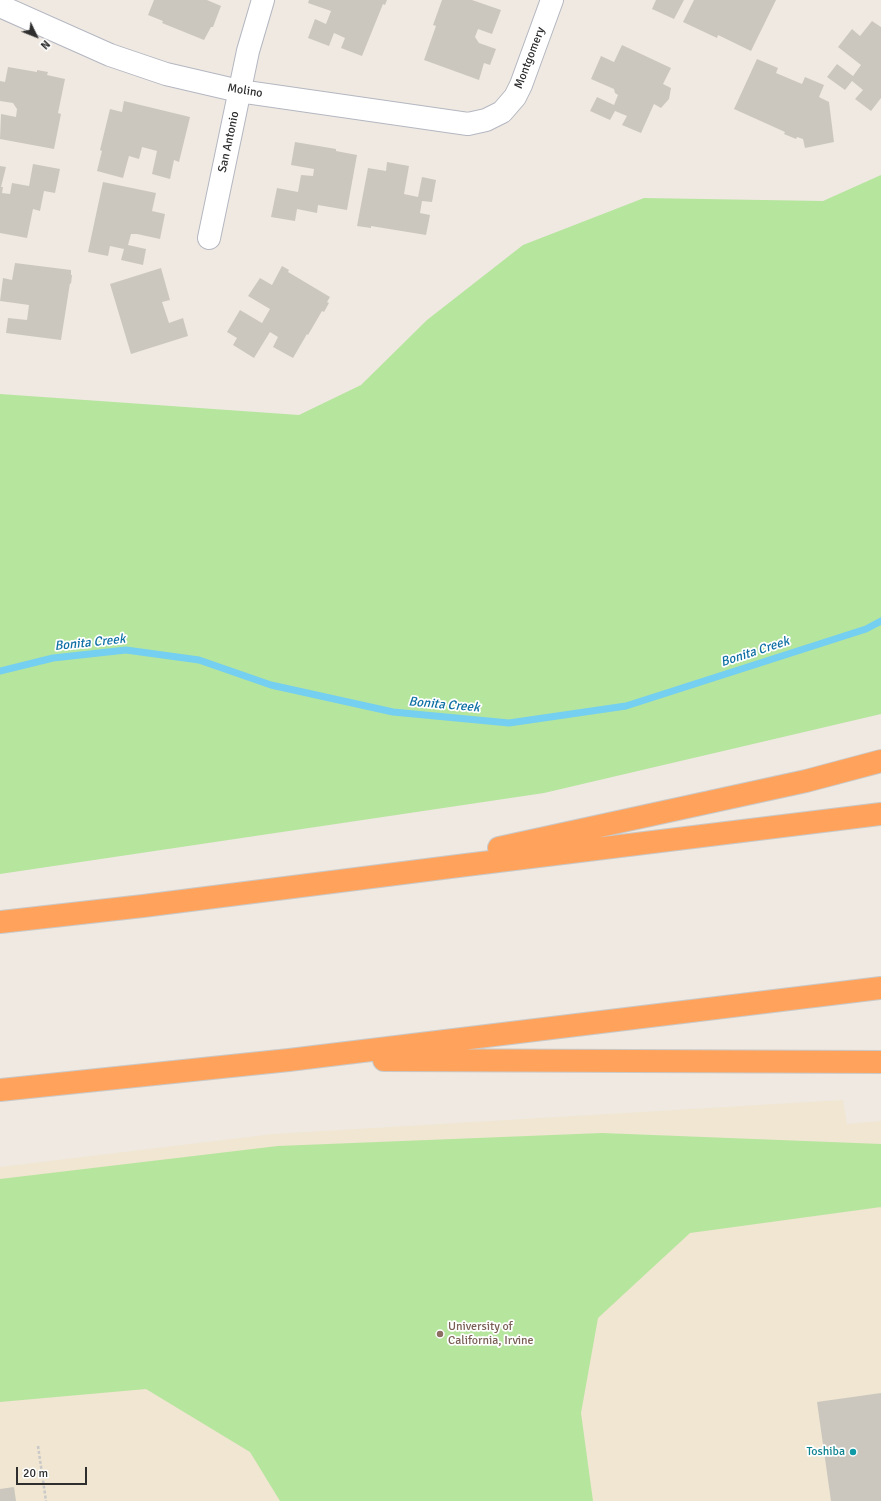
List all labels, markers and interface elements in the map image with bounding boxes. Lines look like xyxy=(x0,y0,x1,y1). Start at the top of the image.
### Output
north arrow xyxy=(16,16,56,56)
street label: Montgomery xyxy=(512,25,548,91)
text: N xyxy=(38,37,53,52)
street label: Molino xyxy=(226,81,264,101)
street label: San Antonio xyxy=(215,110,243,174)
water label: Bonita Creek xyxy=(54,632,126,654)
water label: Bonita Creek xyxy=(719,634,791,670)
water label: Bonita Creek xyxy=(408,694,480,716)
place label: University of California, Irvine xyxy=(448,1320,534,1348)
marker: University of California, Irvine xyxy=(435,1329,445,1339)
place label: Toshiba xyxy=(806,1445,845,1459)
marker: Toshiba xyxy=(848,1447,858,1457)
scale bar xyxy=(18,1459,89,1485)
text: 20 m xyxy=(23,1466,48,1481)

